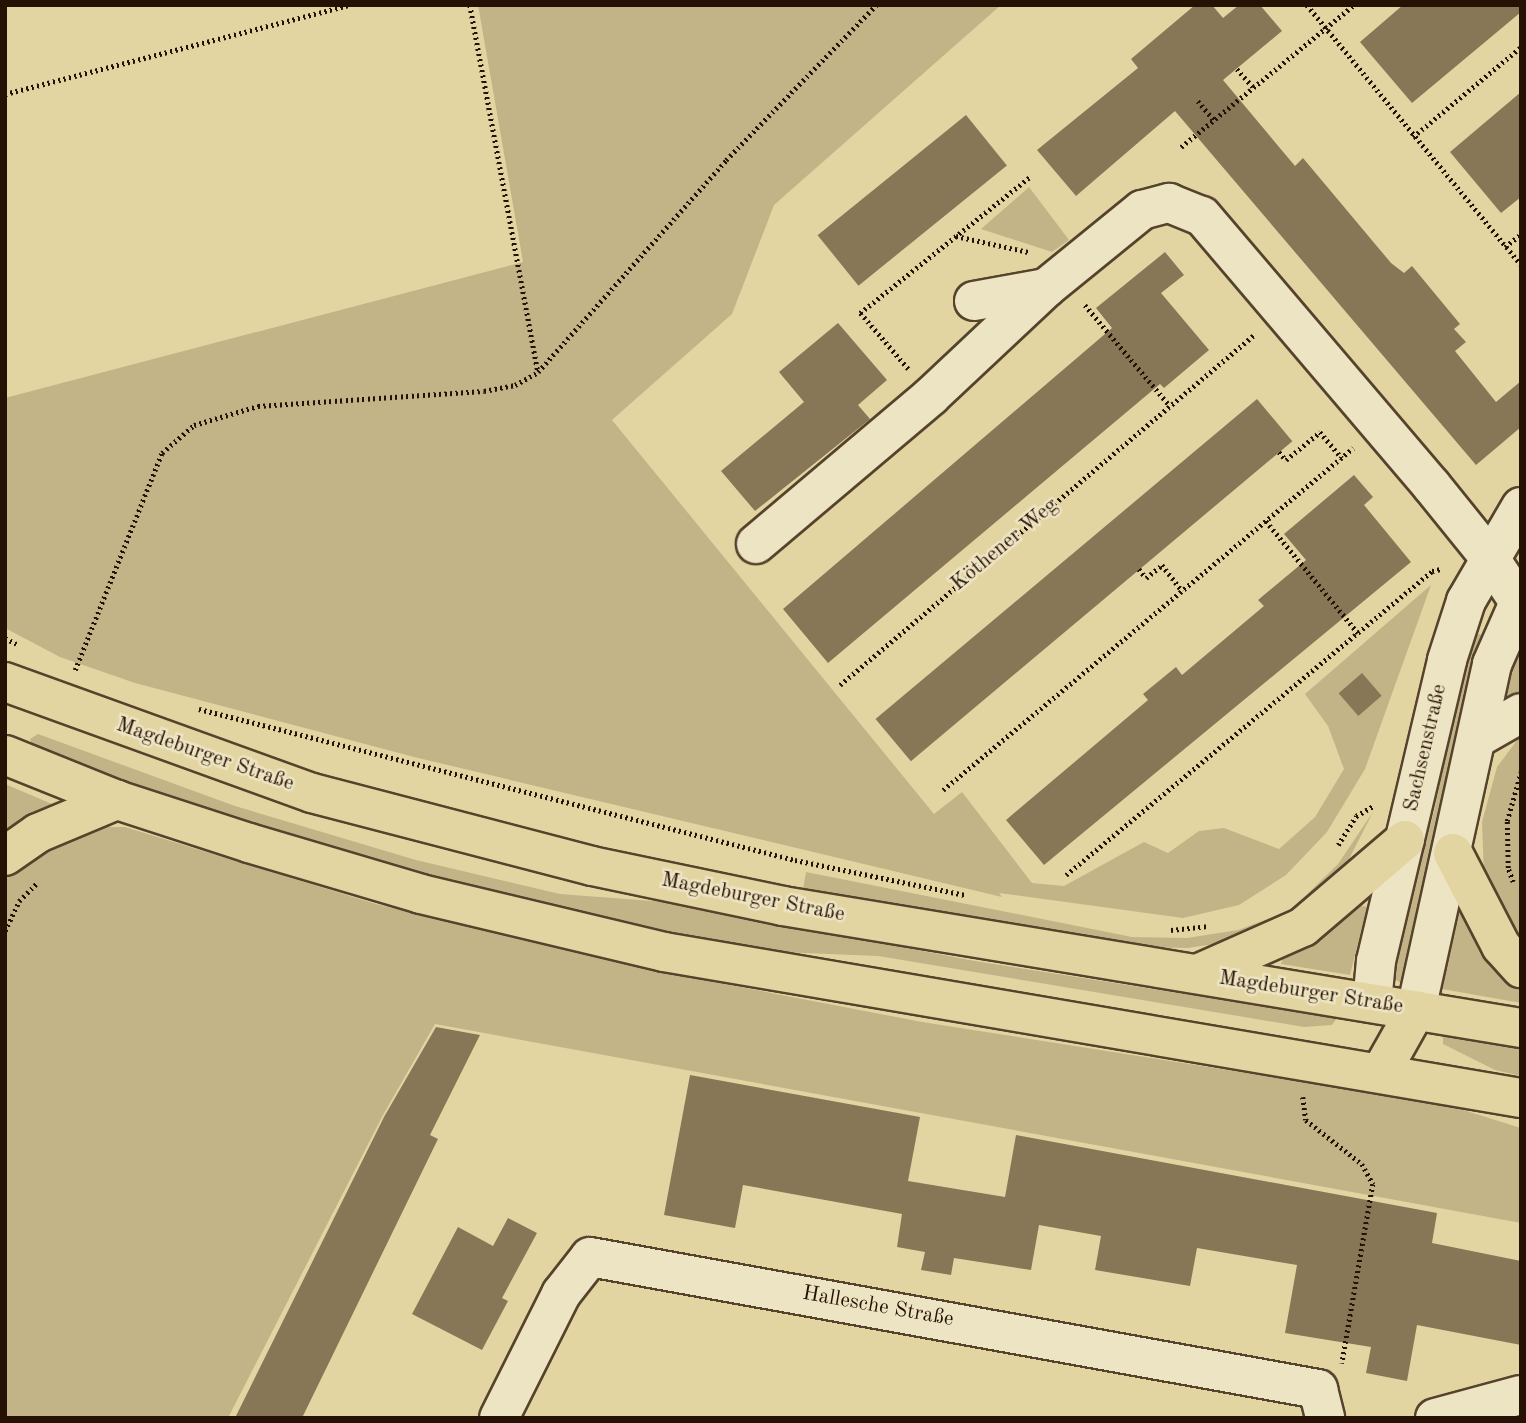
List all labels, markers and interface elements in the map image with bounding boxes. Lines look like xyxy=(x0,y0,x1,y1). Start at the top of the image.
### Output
street label: Köthener Weg xyxy=(946,493,1064,597)
street label: Sachsenstraße xyxy=(1399,682,1453,814)
street label: Magdeburger Straße xyxy=(113,713,297,797)
street label: Magdeburger Straße xyxy=(659,868,847,928)
street label: Magdeburger Straße xyxy=(1217,966,1405,1020)
street label: Hallesche Straße xyxy=(800,1281,956,1333)

